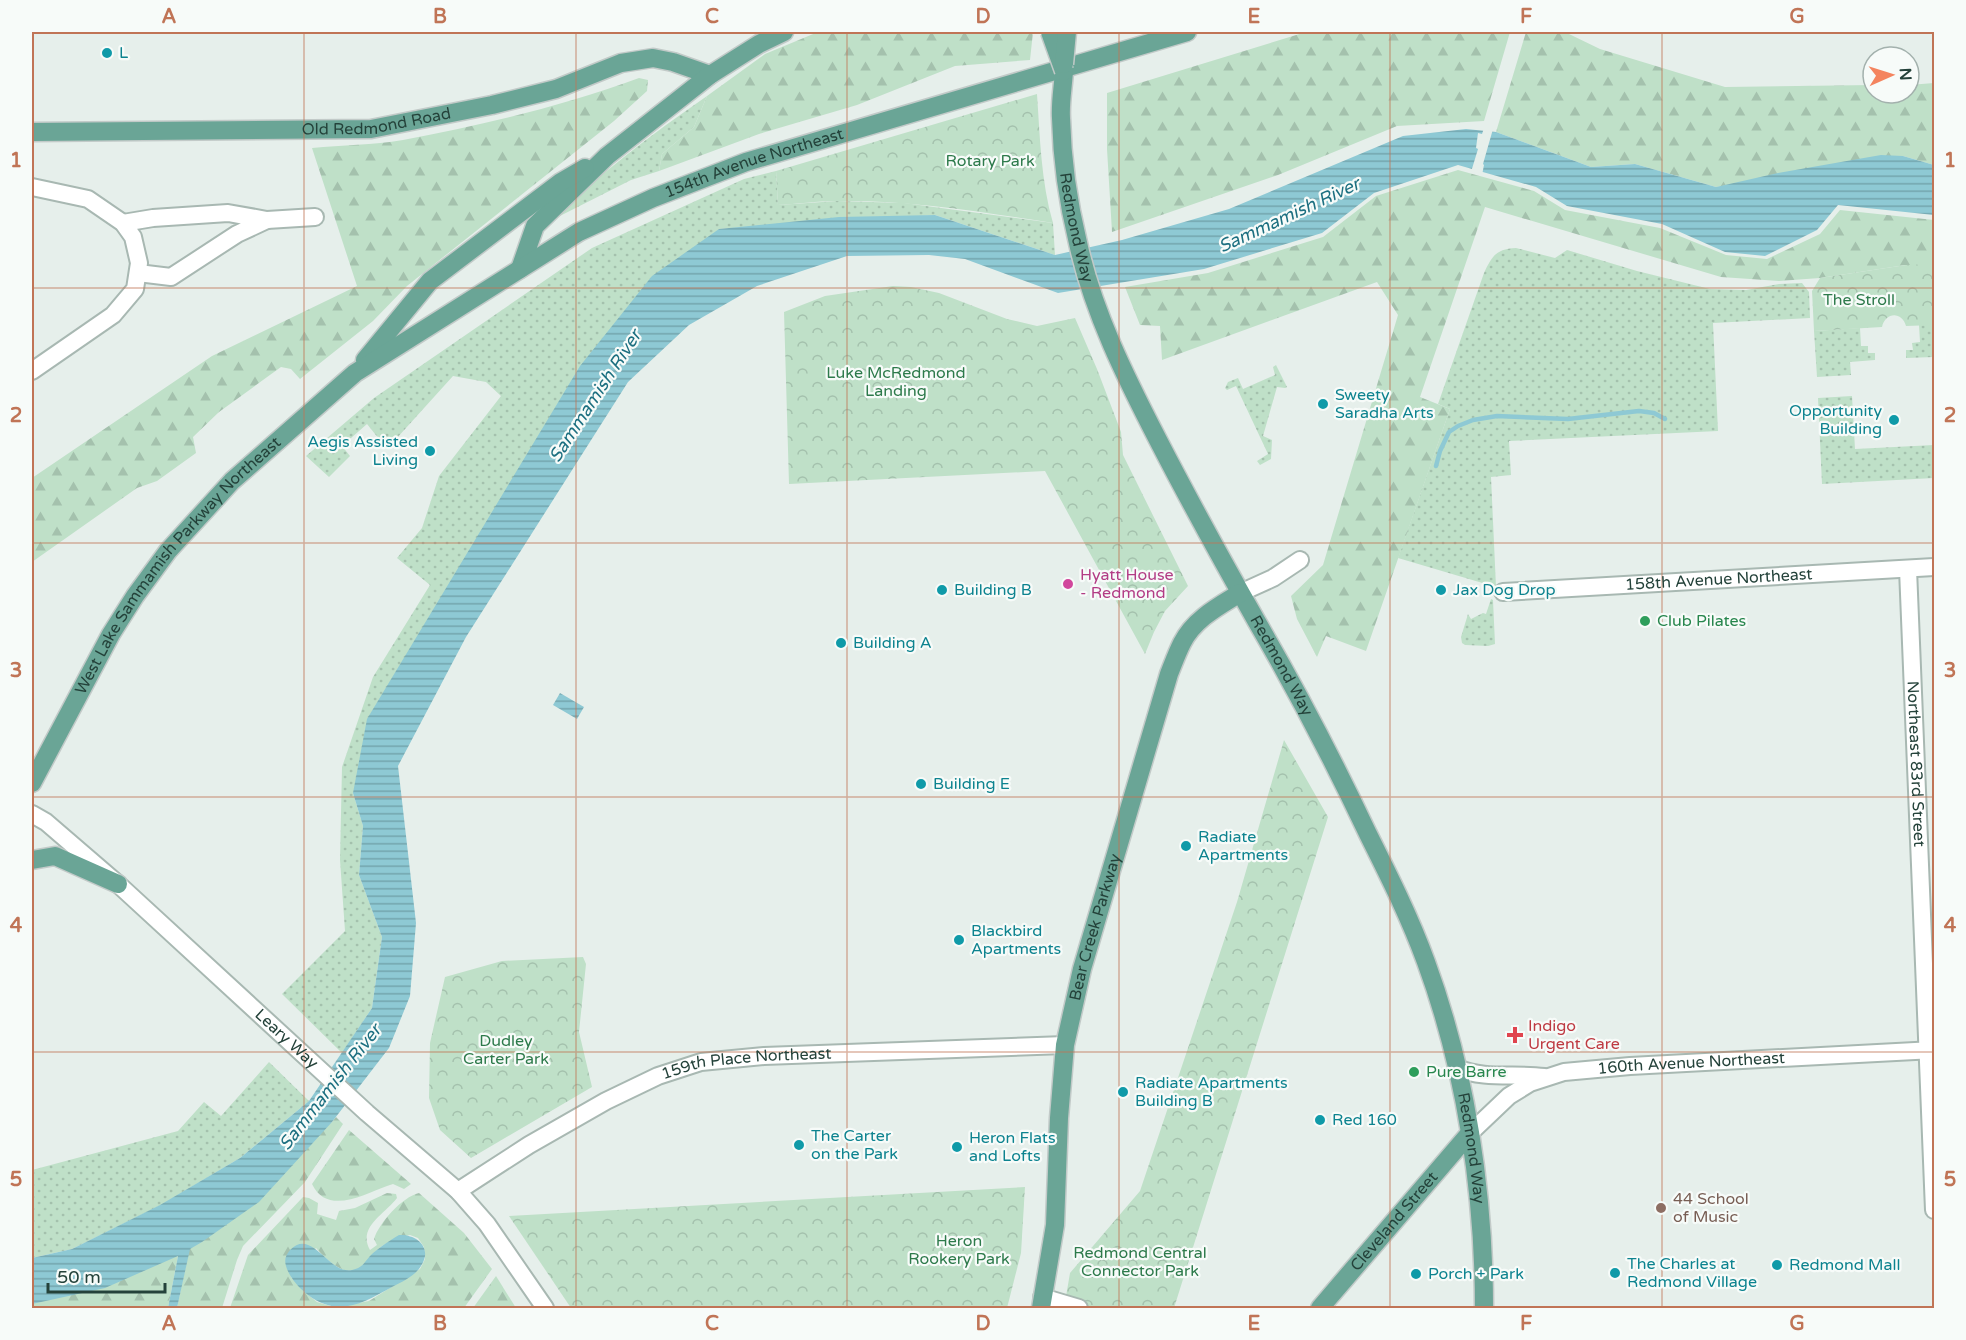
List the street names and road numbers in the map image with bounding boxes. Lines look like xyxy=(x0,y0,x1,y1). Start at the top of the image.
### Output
street label: Old Redmond Road xyxy=(302,103,453,140)
street label: 154th Avenue Northeast xyxy=(662,124,846,203)
street label: Redmond Way xyxy=(1055,171,1098,285)
street label: West Lake Sammamish Parkway Northeast xyxy=(71,433,285,698)
street label: 158th Avenue Northeast xyxy=(1624,564,1813,595)
street label: Redmond Way xyxy=(1245,612,1317,720)
street label: Northeast 83rd Street xyxy=(1903,680,1929,847)
street label: Bear Creek Parkway xyxy=(1065,851,1125,1003)
street label: Leary Way xyxy=(251,1005,323,1073)
street label: 159th Place Northeast xyxy=(659,1044,832,1084)
street label: 160th Avenue Northeast xyxy=(1596,1048,1785,1079)
street label: Redmond Way xyxy=(1453,1091,1489,1205)
street label: Cleveland Street xyxy=(1346,1168,1442,1275)

